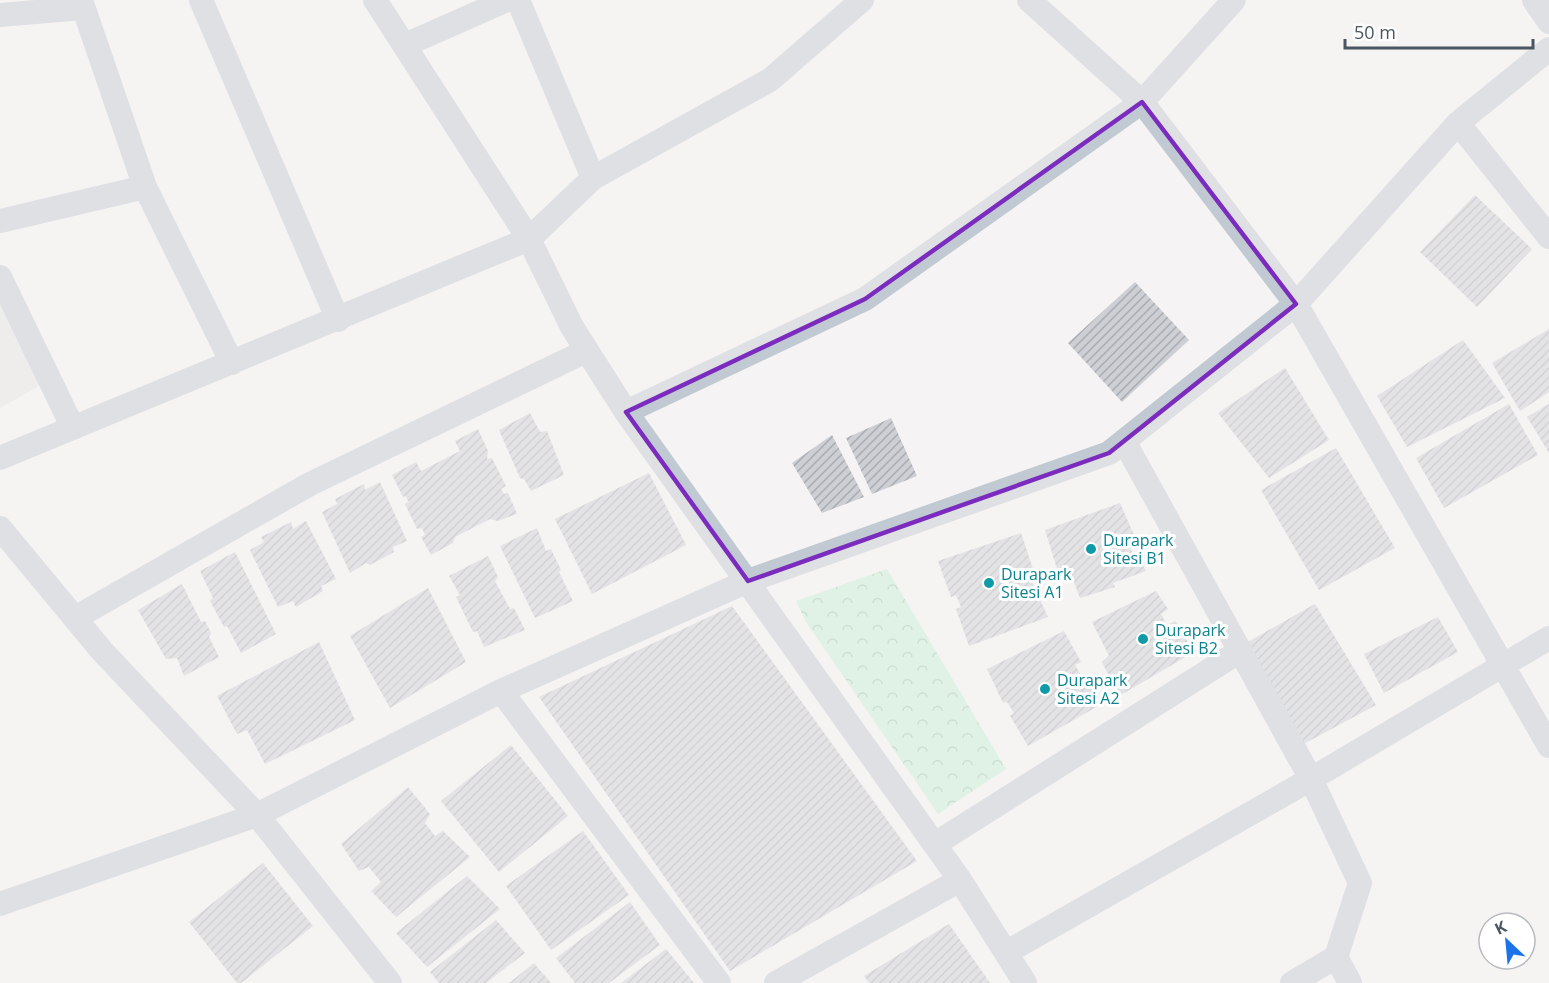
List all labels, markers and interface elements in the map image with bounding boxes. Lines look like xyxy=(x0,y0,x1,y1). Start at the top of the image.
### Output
scale bar xyxy=(1345,12,1532,50)
text: 50 m xyxy=(1354,20,1396,44)
place label: Durapark Sitesi B1 xyxy=(1103,529,1174,569)
marker: Durapark Sitesi B1 xyxy=(1084,542,1098,556)
place label: Durapark Sitesi A1 xyxy=(1001,563,1072,603)
marker: Durapark Sitesi A1 xyxy=(982,576,996,590)
place label: Durapark Sitesi B2 xyxy=(1155,619,1226,659)
marker: Durapark Sitesi B2 xyxy=(1136,632,1150,646)
place label: Durapark Sitesi A2 xyxy=(1057,669,1128,709)
marker: Durapark Sitesi A2 xyxy=(1038,682,1052,696)
north arrow xyxy=(1477,911,1537,971)
text: K xyxy=(1491,915,1510,940)

